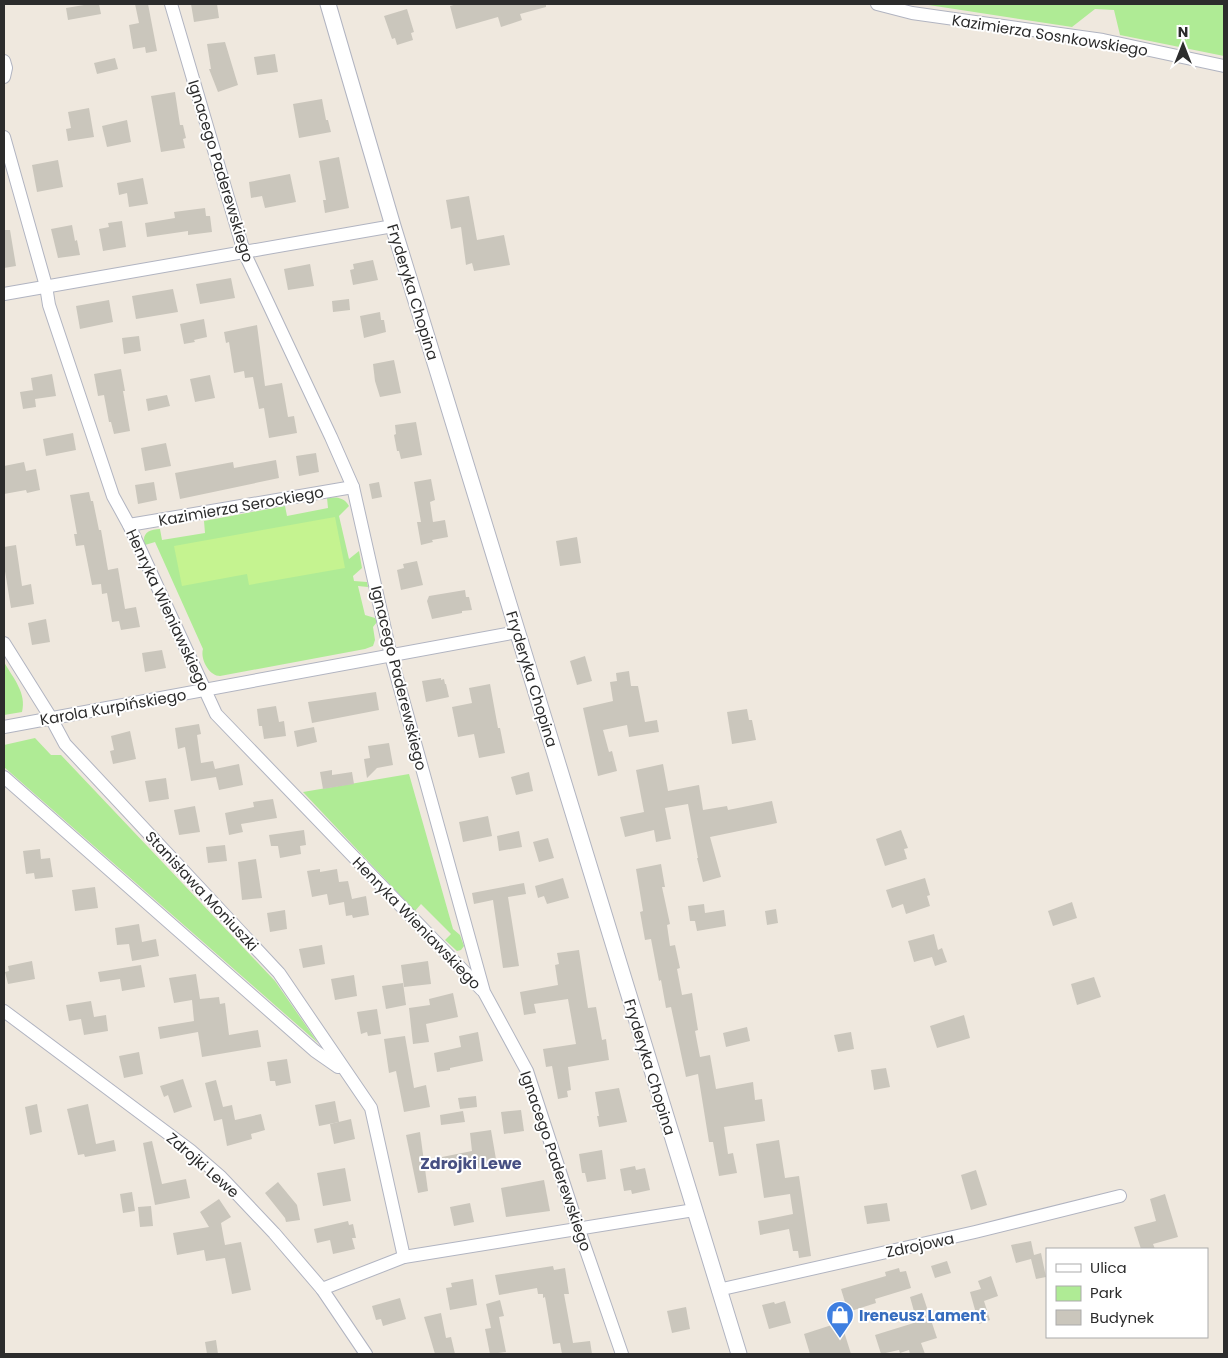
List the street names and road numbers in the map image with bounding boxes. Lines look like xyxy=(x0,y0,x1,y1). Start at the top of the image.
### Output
street label: Kazimierza Sosnkowskiego xyxy=(950,9,1150,61)
street label: Ignacego Paderewskiego xyxy=(183,77,259,265)
street label: Fryderyka Chopina xyxy=(382,221,444,363)
street label: Kazimierza Serockiego xyxy=(157,481,325,531)
street label: Henryka Wieniawskiego xyxy=(121,525,215,695)
street label: Ignacego Paderewskiego xyxy=(366,584,432,772)
street label: Fryderyka Chopina xyxy=(501,608,563,750)
street label: Karola Kurpińskiego xyxy=(38,684,188,730)
street label: Stanisława Moniuszki xyxy=(141,826,263,956)
street label: Henryka Wieniawskiego xyxy=(348,852,486,994)
street label: Fryderyka Chopina xyxy=(619,996,681,1138)
street label: Ignacego Paderewskiego xyxy=(515,1068,597,1254)
street label: Zdrojki Lewe xyxy=(162,1128,244,1202)
street label: Zdrojowa xyxy=(884,1228,956,1262)

